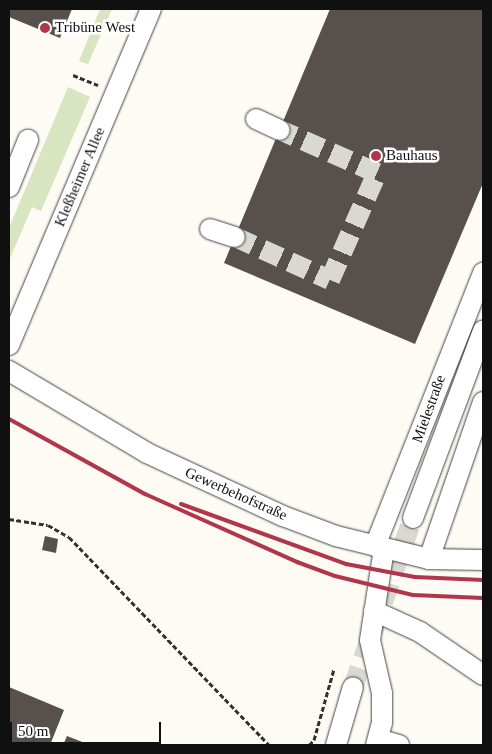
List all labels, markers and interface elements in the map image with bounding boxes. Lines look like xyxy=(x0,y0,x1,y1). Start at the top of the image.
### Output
place label: Tribüne West xyxy=(55,19,135,37)
marker: Tribüne West xyxy=(39,22,51,34)
street label: Kleßheimer Allee xyxy=(51,124,109,230)
place label: Bauhaus xyxy=(386,147,438,165)
marker: Bauhaus xyxy=(370,150,382,162)
street label: Mielestraße xyxy=(408,373,450,445)
street label: Gewerbehofstraße xyxy=(182,463,290,525)
scale bar xyxy=(12,712,164,744)
text: 50 m xyxy=(18,723,48,739)

